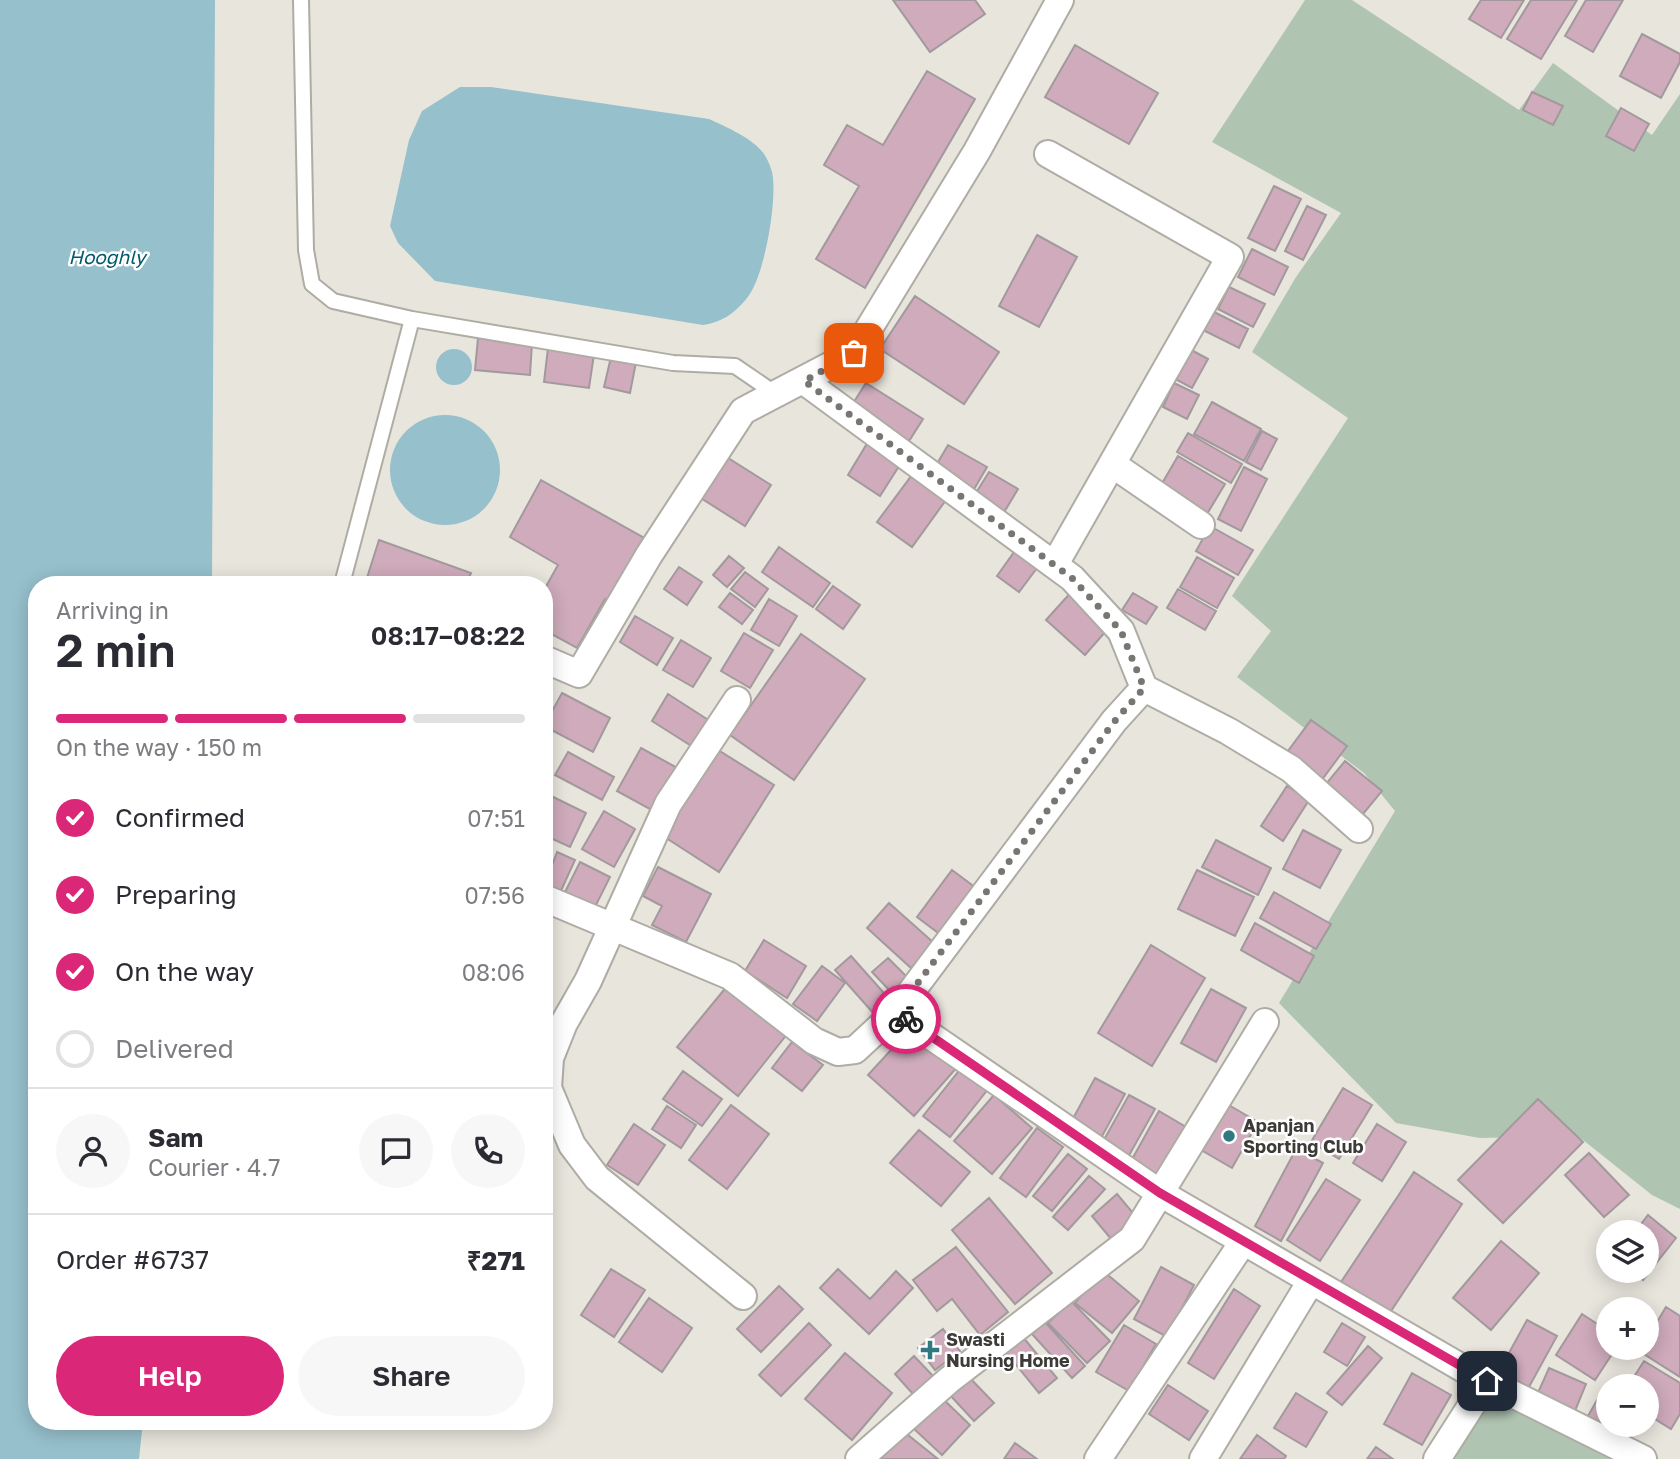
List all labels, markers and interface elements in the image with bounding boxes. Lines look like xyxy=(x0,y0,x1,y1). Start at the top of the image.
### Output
water label: Hooghly xyxy=(69,245,148,268)
pin xyxy=(824,323,884,383)
icon: bag xyxy=(835,334,873,372)
text: Arriving in xyxy=(56,596,169,624)
text: 08:17–08:22 xyxy=(371,620,525,651)
text: 2 min xyxy=(56,622,176,677)
text: On the way · 150 m xyxy=(56,733,262,761)
icon: check xyxy=(56,799,94,837)
text: Confirmed xyxy=(115,802,245,833)
text: 07:51 xyxy=(467,804,525,832)
icon: check xyxy=(56,876,94,914)
text: Preparing xyxy=(115,879,237,910)
text: 07:56 xyxy=(464,881,525,909)
icon: check xyxy=(56,953,94,991)
text: On the way xyxy=(115,956,254,987)
text: 08:06 xyxy=(462,958,525,986)
courier xyxy=(871,984,941,1054)
icon: bike xyxy=(887,1000,925,1038)
text: Delivered xyxy=(115,1033,234,1064)
button: person xyxy=(56,1114,130,1188)
button: chat xyxy=(359,1114,433,1188)
button: phone xyxy=(451,1114,525,1188)
place label: Apanjan Sporting Club xyxy=(1243,1114,1364,1157)
text: Sam xyxy=(148,1122,203,1153)
marker: Apanjan Sporting Club xyxy=(1221,1128,1237,1144)
text: Courier · 4.7 xyxy=(148,1153,280,1181)
map controls xyxy=(1596,1220,1659,1437)
button: layers xyxy=(1596,1220,1659,1283)
text: Order #6737 xyxy=(56,1244,209,1275)
text: ₹271 xyxy=(467,1245,525,1276)
button: + xyxy=(1596,1297,1659,1360)
place label: Swasti Nursing Home xyxy=(946,1328,1070,1371)
button: Help xyxy=(56,1336,284,1416)
button: Share xyxy=(298,1336,525,1416)
marker: Swasti Nursing Home xyxy=(920,1340,940,1360)
pin xyxy=(1457,1351,1517,1411)
icon: home xyxy=(1468,1362,1506,1400)
button: − xyxy=(1596,1374,1659,1437)

